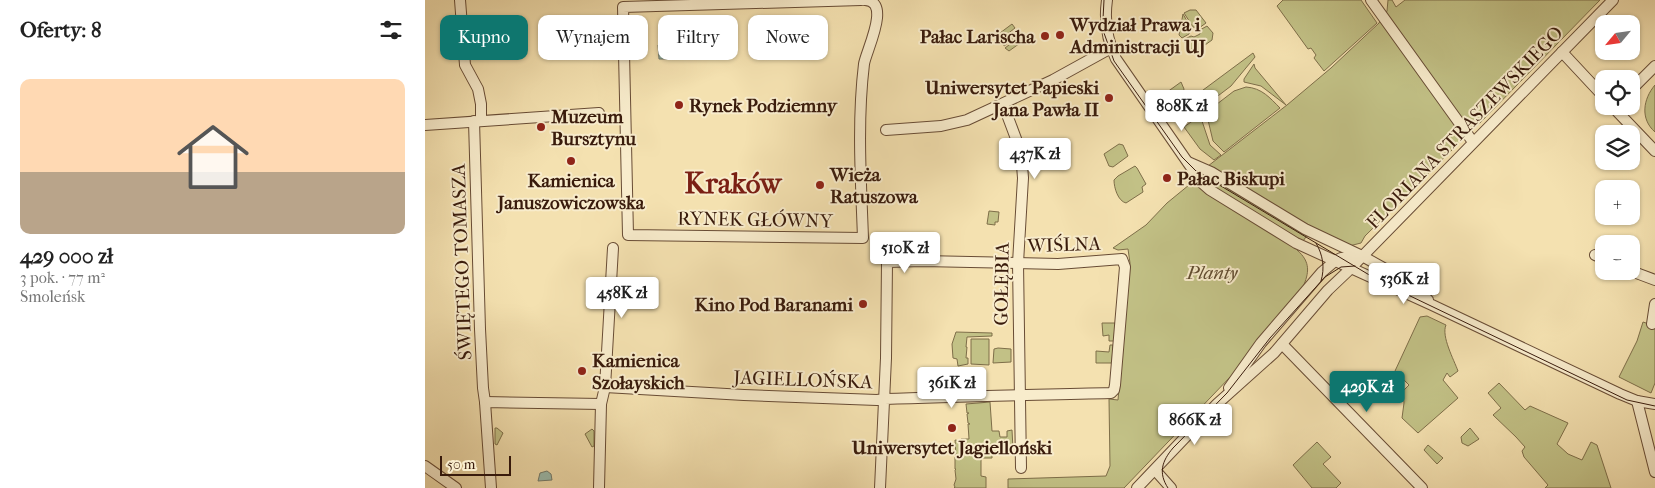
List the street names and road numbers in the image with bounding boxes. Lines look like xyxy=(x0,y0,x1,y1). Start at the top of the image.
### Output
street label: FLORIANA STRASZEWSKIEGO xyxy=(1362,22,1568,234)
street label: ŚWIĘTEGO TOMASZA xyxy=(447,163,476,361)
street label: RYNEK GŁÓWNY xyxy=(677,207,834,232)
street label: WIŚLNA xyxy=(1026,232,1102,257)
street label: GOŁĘBIA xyxy=(990,242,1014,326)
street label: JAGIELLOŃSKA xyxy=(731,367,874,393)

